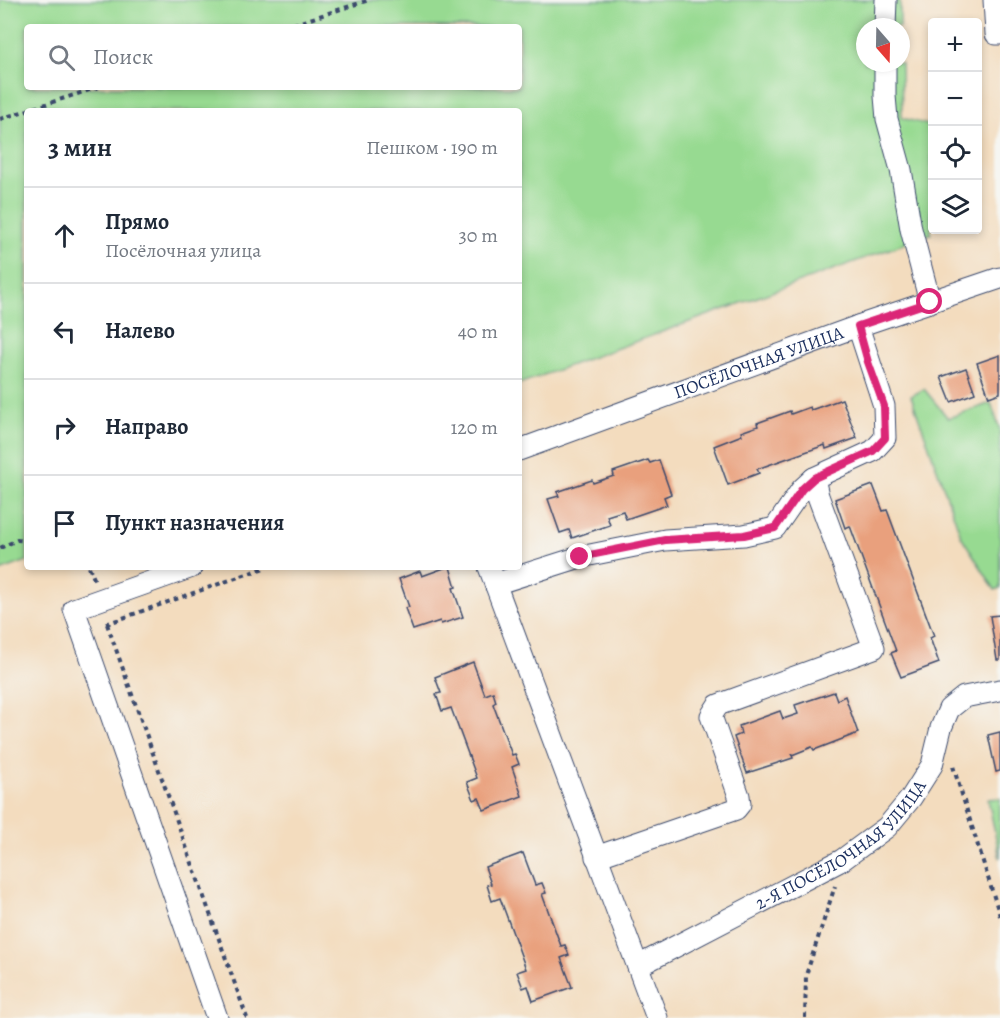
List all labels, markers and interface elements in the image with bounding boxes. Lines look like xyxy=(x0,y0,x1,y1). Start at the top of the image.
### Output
north arrow xyxy=(856,18,910,72)
map controls xyxy=(928,18,982,234)
button: + xyxy=(928,18,982,72)
search box xyxy=(24,24,522,90)
icon: search xyxy=(45,41,78,74)
text: Поиск xyxy=(93,42,153,72)
button: − xyxy=(928,72,982,126)
button: locate xyxy=(928,126,982,180)
text: 3 мин xyxy=(48,130,112,165)
text: Пешком · 190 m xyxy=(366,134,498,161)
button: layers xyxy=(928,180,982,234)
text: Прямо xyxy=(105,207,169,237)
icon: ahead xyxy=(48,219,81,252)
text: 30 m xyxy=(458,222,498,249)
text: Посёлочная улица xyxy=(105,237,262,264)
route start xyxy=(916,288,942,314)
icon: left xyxy=(48,315,81,348)
text: Налево xyxy=(105,316,175,346)
text: 40 m xyxy=(458,318,498,345)
street label: ПОСЁЛОЧНАЯ УЛИЦА xyxy=(670,320,847,404)
icon: right xyxy=(48,411,81,444)
text: Направо xyxy=(105,412,188,442)
text: 120 m xyxy=(450,414,498,441)
icon: arrive xyxy=(48,507,81,540)
text: Пункт назначения xyxy=(105,508,284,538)
route end xyxy=(566,543,592,569)
street label: 2-Я ПОСЁЛОЧНАЯ УЛИЦА xyxy=(751,775,932,915)

